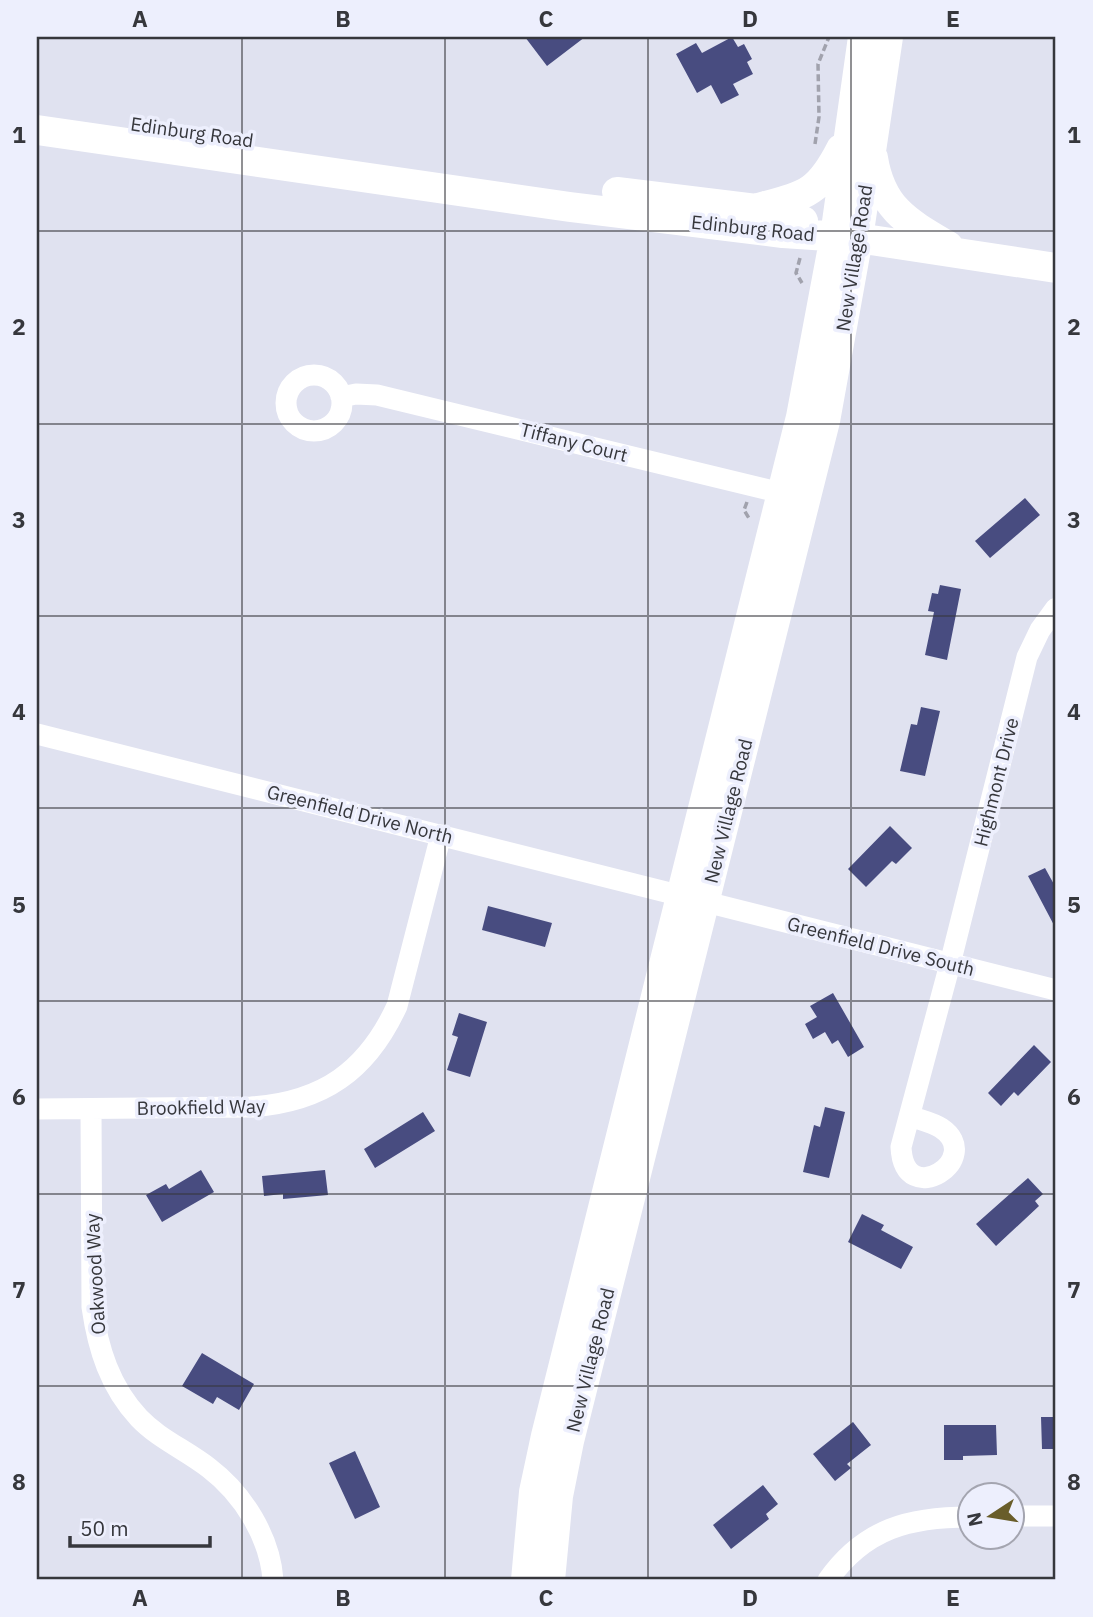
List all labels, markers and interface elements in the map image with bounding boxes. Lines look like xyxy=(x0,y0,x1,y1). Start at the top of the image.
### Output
text: A xyxy=(132,3,148,33)
text: B xyxy=(335,3,351,33)
text: C xyxy=(539,3,554,33)
text: D xyxy=(742,3,758,33)
text: E xyxy=(946,3,960,33)
street label: Edinburg Road xyxy=(129,111,255,153)
text: 1 xyxy=(12,119,26,149)
text: 1 xyxy=(1067,119,1081,149)
street label: New Village Road xyxy=(831,183,877,333)
street label: Edinburg Road xyxy=(690,210,816,246)
text: 2 xyxy=(12,311,26,341)
text: 2 xyxy=(1067,311,1081,341)
street label: Tiffany Court xyxy=(518,417,630,467)
text: 3 xyxy=(12,504,26,534)
text: 3 xyxy=(1067,504,1081,534)
text: 4 xyxy=(12,696,26,726)
text: 4 xyxy=(1067,696,1081,726)
street label: Highmont Drive xyxy=(968,715,1024,849)
street label: New Village Road xyxy=(698,736,758,886)
street label: Greenfield Drive North xyxy=(265,779,455,849)
text: 5 xyxy=(12,889,26,919)
text: 5 xyxy=(1067,889,1081,919)
street label: Greenfield Drive South xyxy=(785,911,977,981)
text: 6 xyxy=(12,1081,26,1111)
text: 6 xyxy=(1067,1081,1081,1111)
street label: Brookfield Way xyxy=(136,1094,266,1120)
street label: Oakwood Way xyxy=(80,1212,110,1335)
text: 7 xyxy=(12,1274,26,1304)
text: 7 xyxy=(1067,1274,1081,1304)
street label: New Village Road xyxy=(560,1285,620,1435)
text: 8 xyxy=(12,1466,26,1496)
text: 8 xyxy=(1067,1466,1081,1496)
north arrow xyxy=(956,1480,1026,1550)
scale bar xyxy=(70,1505,210,1549)
text: N xyxy=(961,1510,988,1529)
text: 50 m xyxy=(80,1514,129,1542)
text: A xyxy=(132,1582,148,1612)
text: B xyxy=(335,1582,351,1612)
text: C xyxy=(539,1582,554,1612)
text: D xyxy=(742,1582,758,1612)
text: E xyxy=(946,1582,960,1612)

